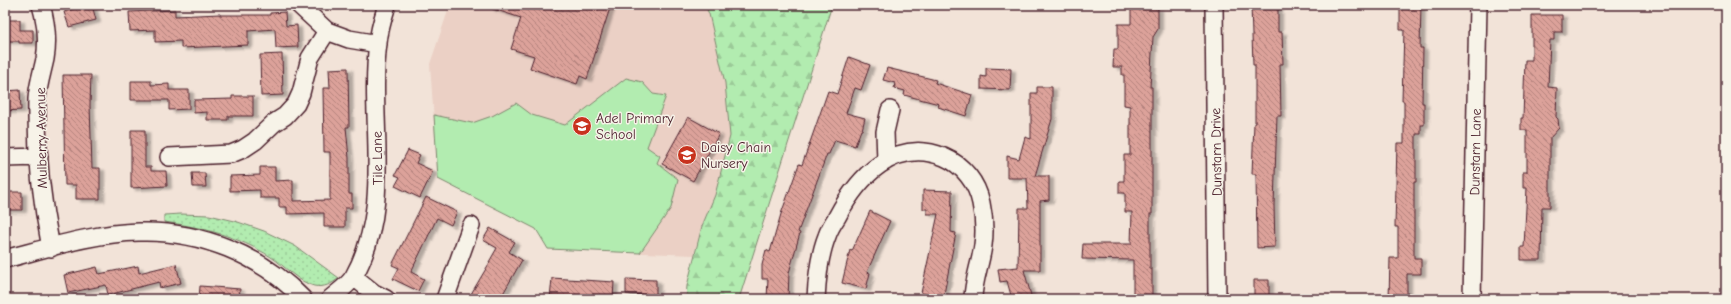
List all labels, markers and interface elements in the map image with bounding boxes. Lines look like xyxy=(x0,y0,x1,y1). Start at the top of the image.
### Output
street label: Mulberry Avenue xyxy=(32,87,51,189)
street label: Dunstarn Drive xyxy=(1207,108,1226,196)
street label: Dunstarn Lane xyxy=(1466,108,1485,196)
place label: Adel Primary School xyxy=(596,110,674,143)
school or university icon: Adel Primary School xyxy=(571,115,593,137)
street label: Tile Lane xyxy=(369,131,386,185)
place label: Daisy Chain Nursery xyxy=(701,139,771,172)
school or university icon: Daisy Chain Nursery xyxy=(676,144,698,166)

